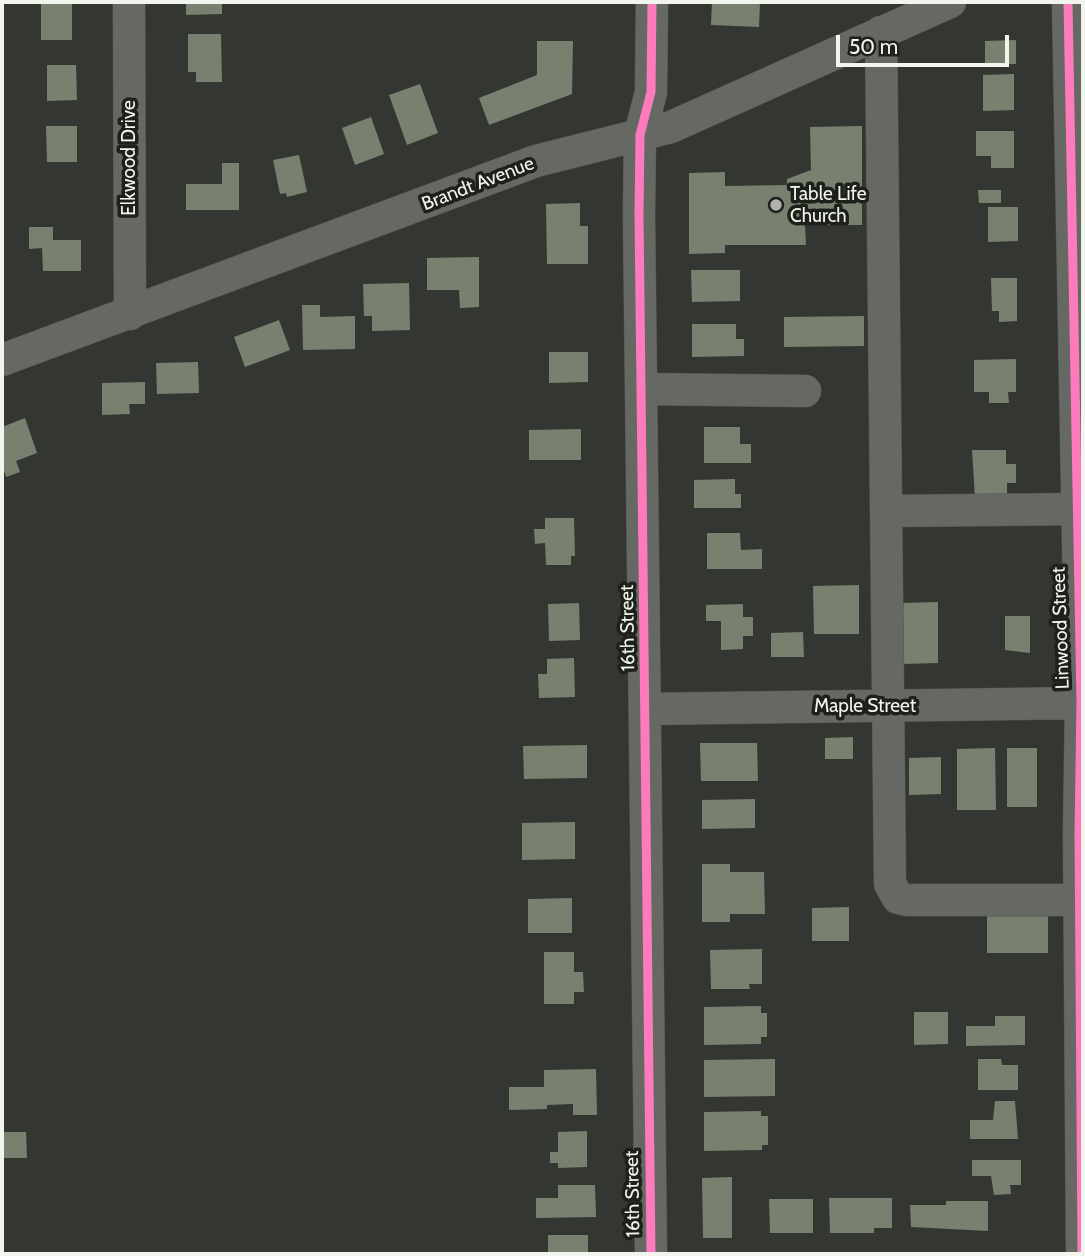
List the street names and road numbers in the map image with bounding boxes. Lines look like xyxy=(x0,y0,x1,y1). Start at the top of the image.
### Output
street label: Elkwood Drive xyxy=(118,100,140,216)
street label: Brandt Avenue xyxy=(419,152,537,216)
street label: Linwood Street xyxy=(1047,567,1075,689)
street label: 16th Street xyxy=(616,584,640,672)
street label: Maple Street xyxy=(814,695,916,717)
street label: 16th Street xyxy=(621,1150,645,1238)

